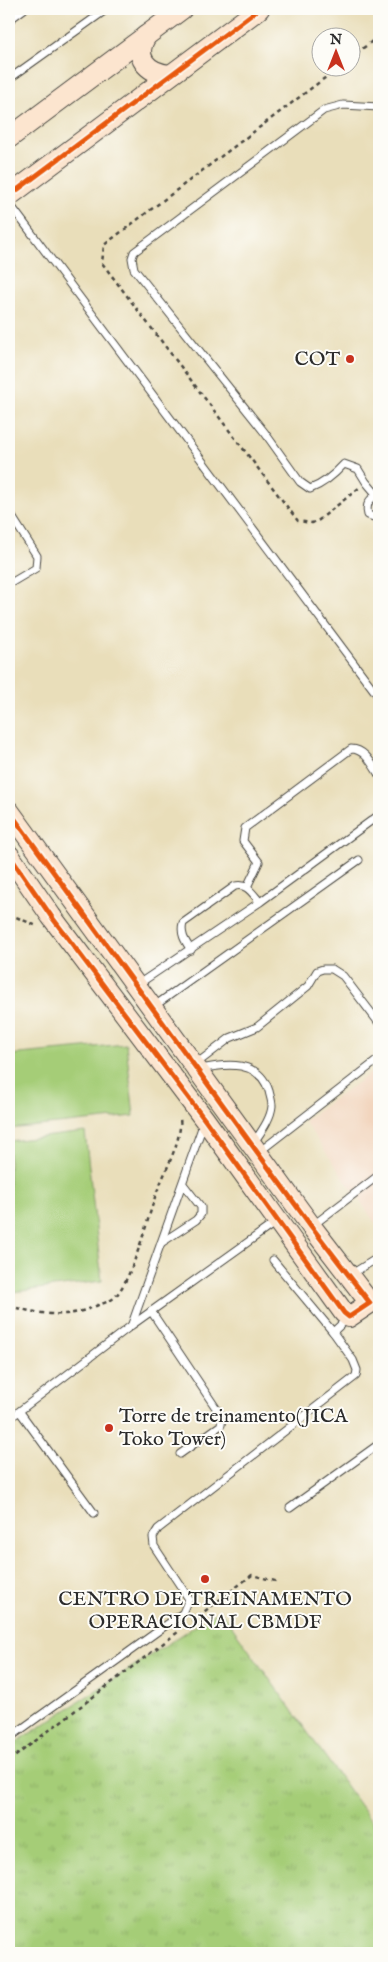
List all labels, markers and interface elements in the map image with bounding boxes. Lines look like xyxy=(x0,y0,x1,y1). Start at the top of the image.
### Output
north arrow xyxy=(310,28,360,78)
text: N xyxy=(329,31,342,49)
place label: COT xyxy=(295,347,340,372)
marker: COT xyxy=(344,353,356,365)
place label: Torre de treinamento(JICA Toko Tower) xyxy=(119,1404,348,1452)
marker: Torre de treinamento(JICA Toko Tower) xyxy=(103,1422,115,1434)
marker: CENTRO DE TREINAMENTO OPERACIONAL CBMDF xyxy=(199,1573,211,1585)
place label: CENTRO DE TREINAMENTO OPERACIONAL CBMDF xyxy=(58,1587,352,1635)

